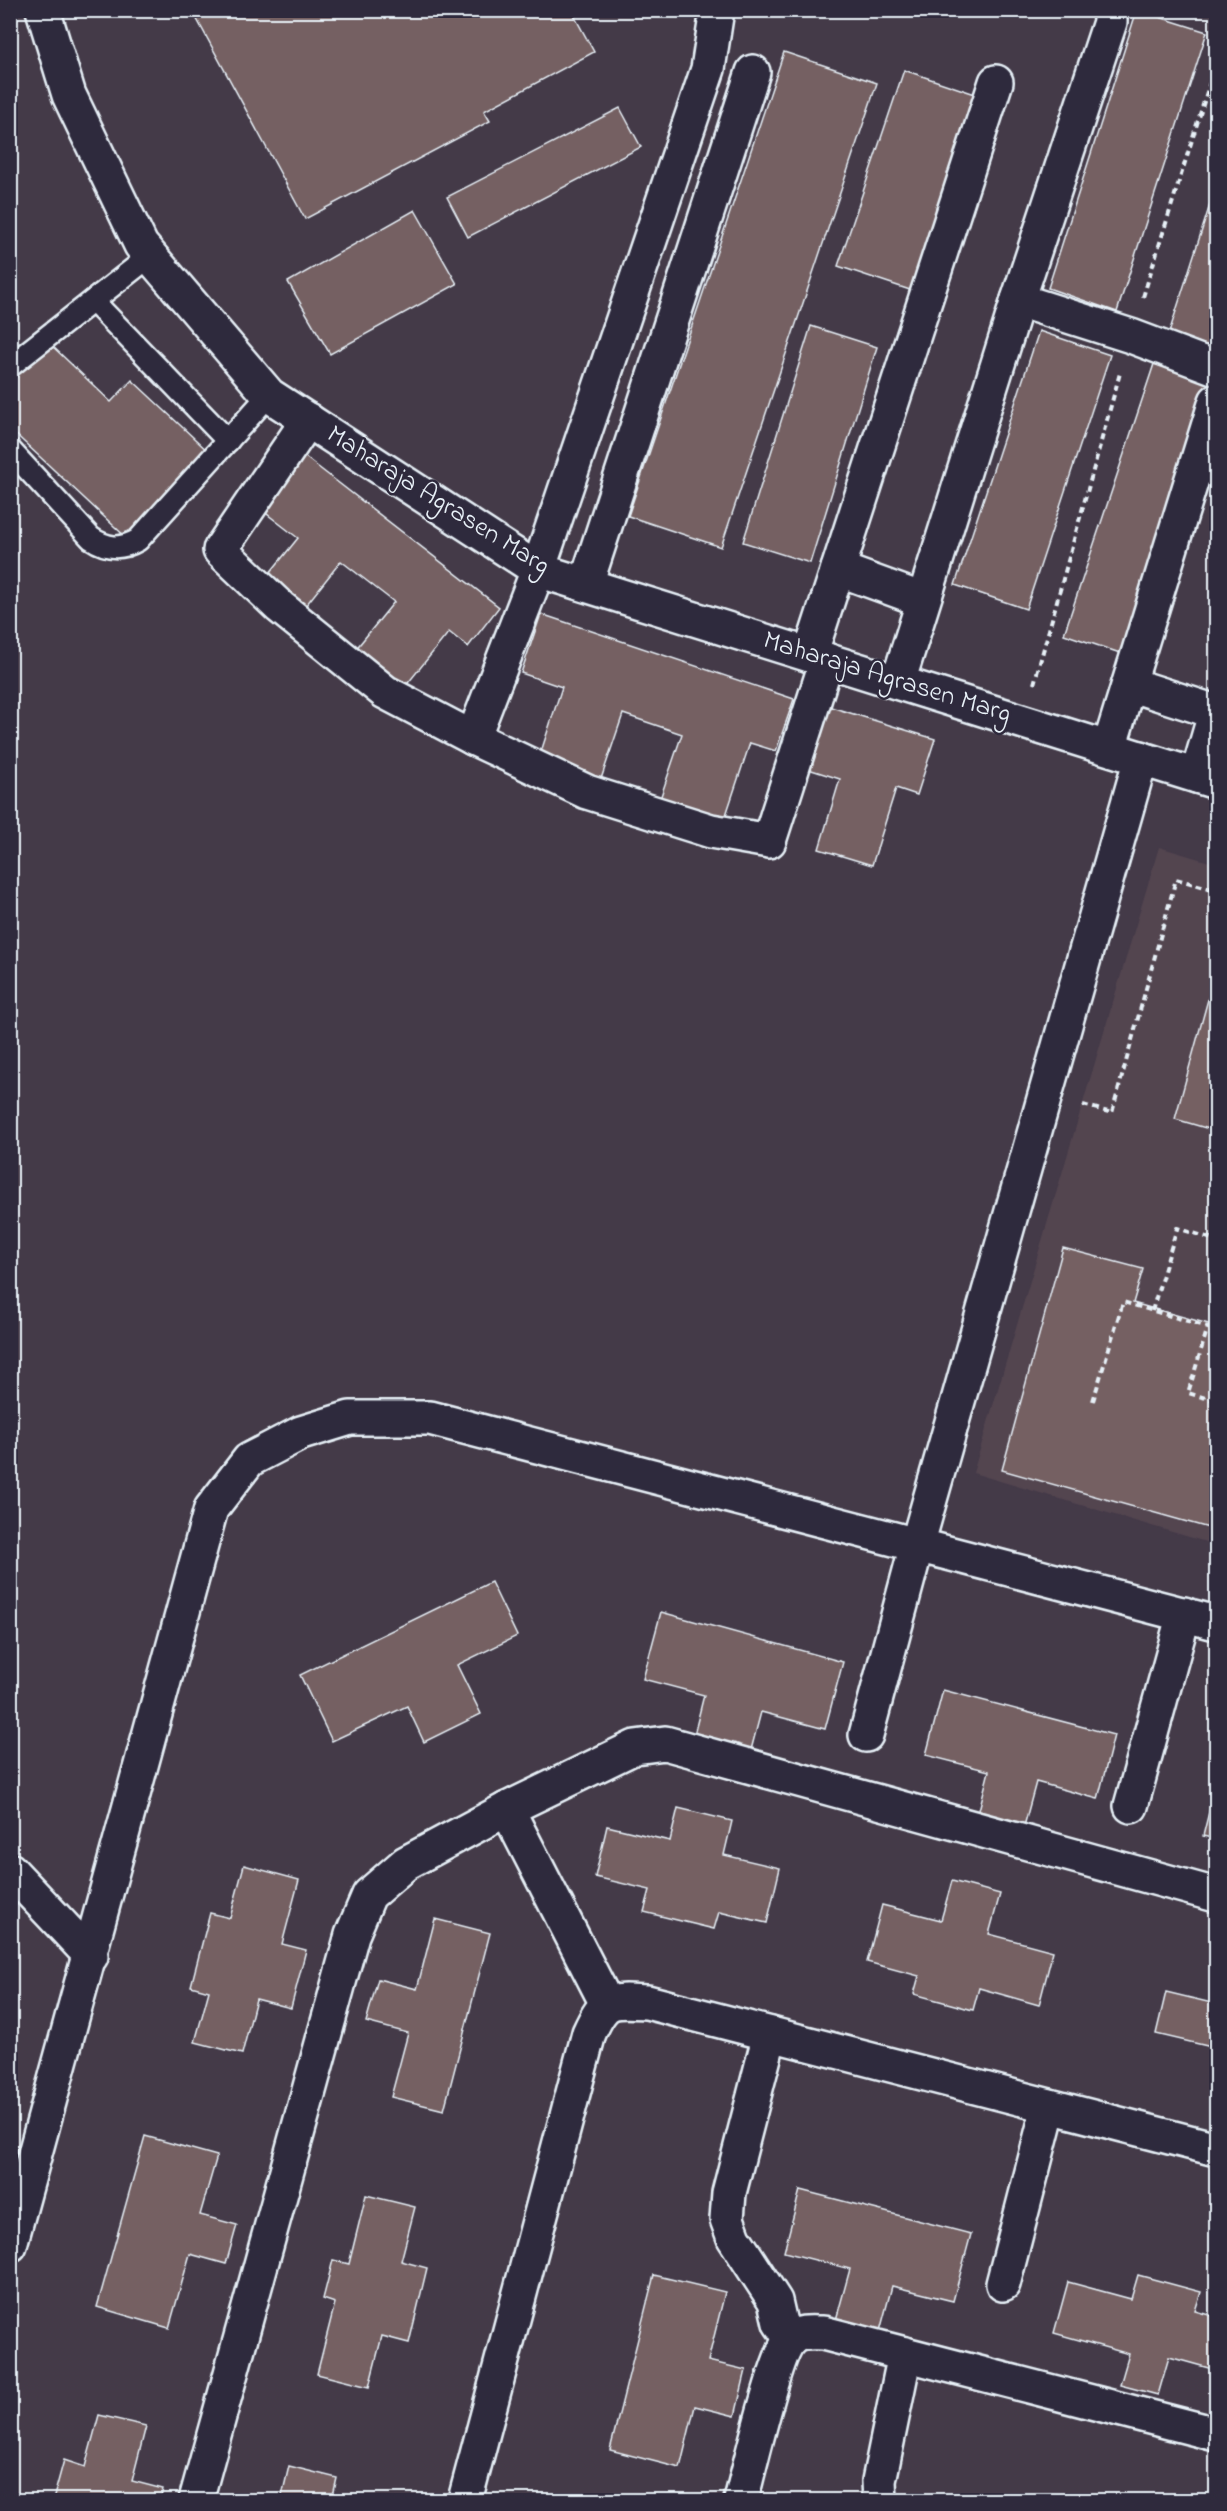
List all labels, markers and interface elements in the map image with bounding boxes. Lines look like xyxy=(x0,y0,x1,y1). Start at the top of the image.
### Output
street label: Maharaja Agrasen Marg xyxy=(319,416,557,586)
street label: Maharaja Agrasen Marg xyxy=(758,622,1016,734)

